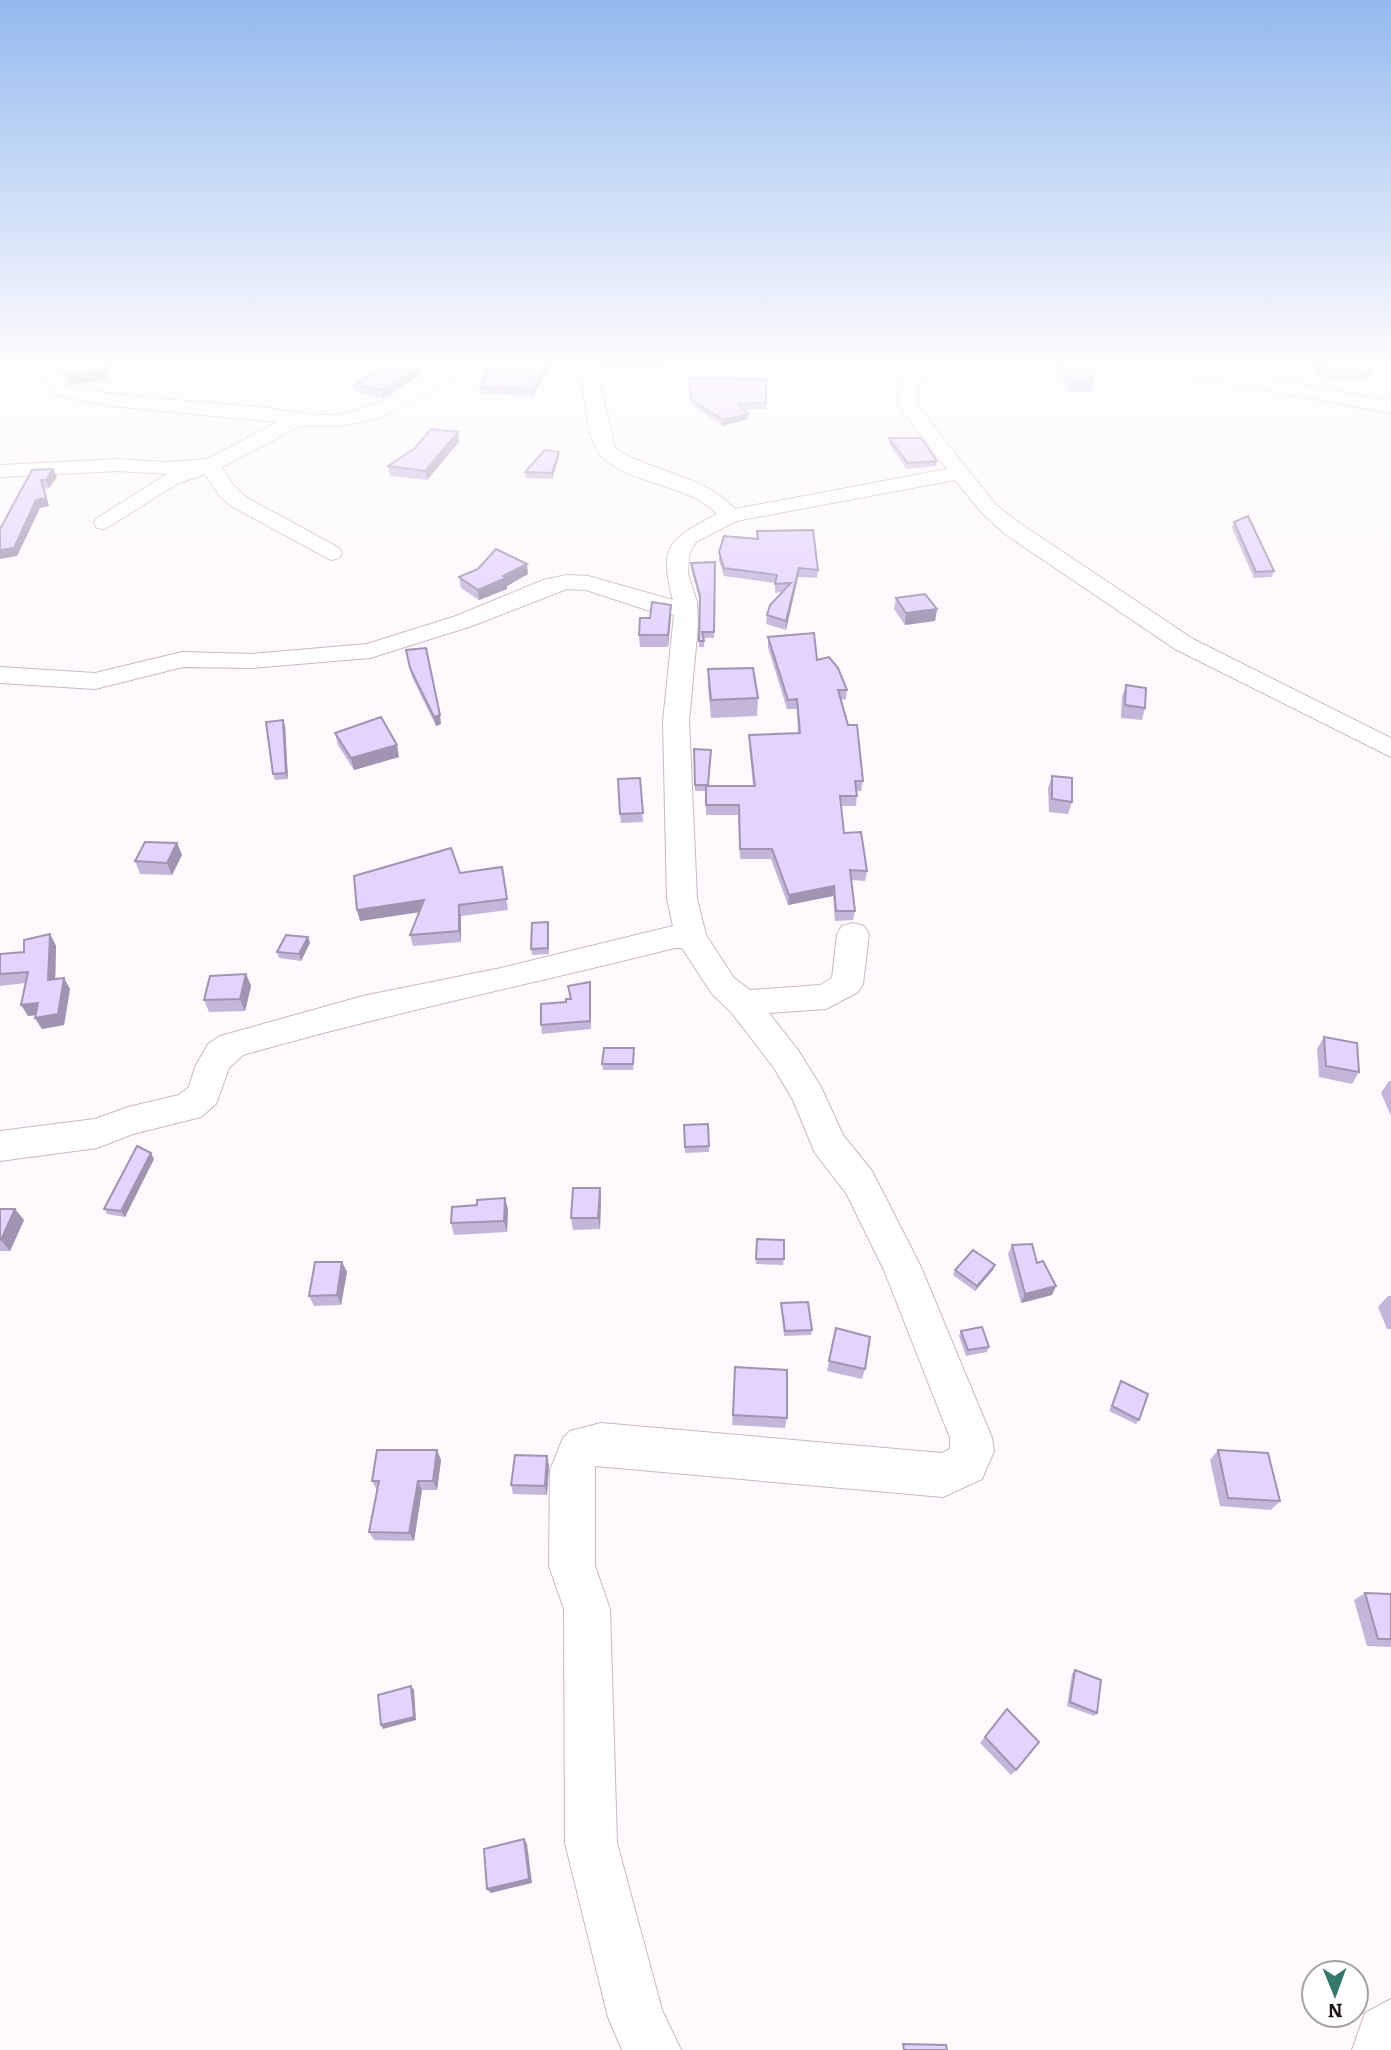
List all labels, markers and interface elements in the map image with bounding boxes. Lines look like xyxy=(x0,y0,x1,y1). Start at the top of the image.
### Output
north arrow xyxy=(1300,1959,1370,2029)
text: N xyxy=(1327,1999,1343,2022)

